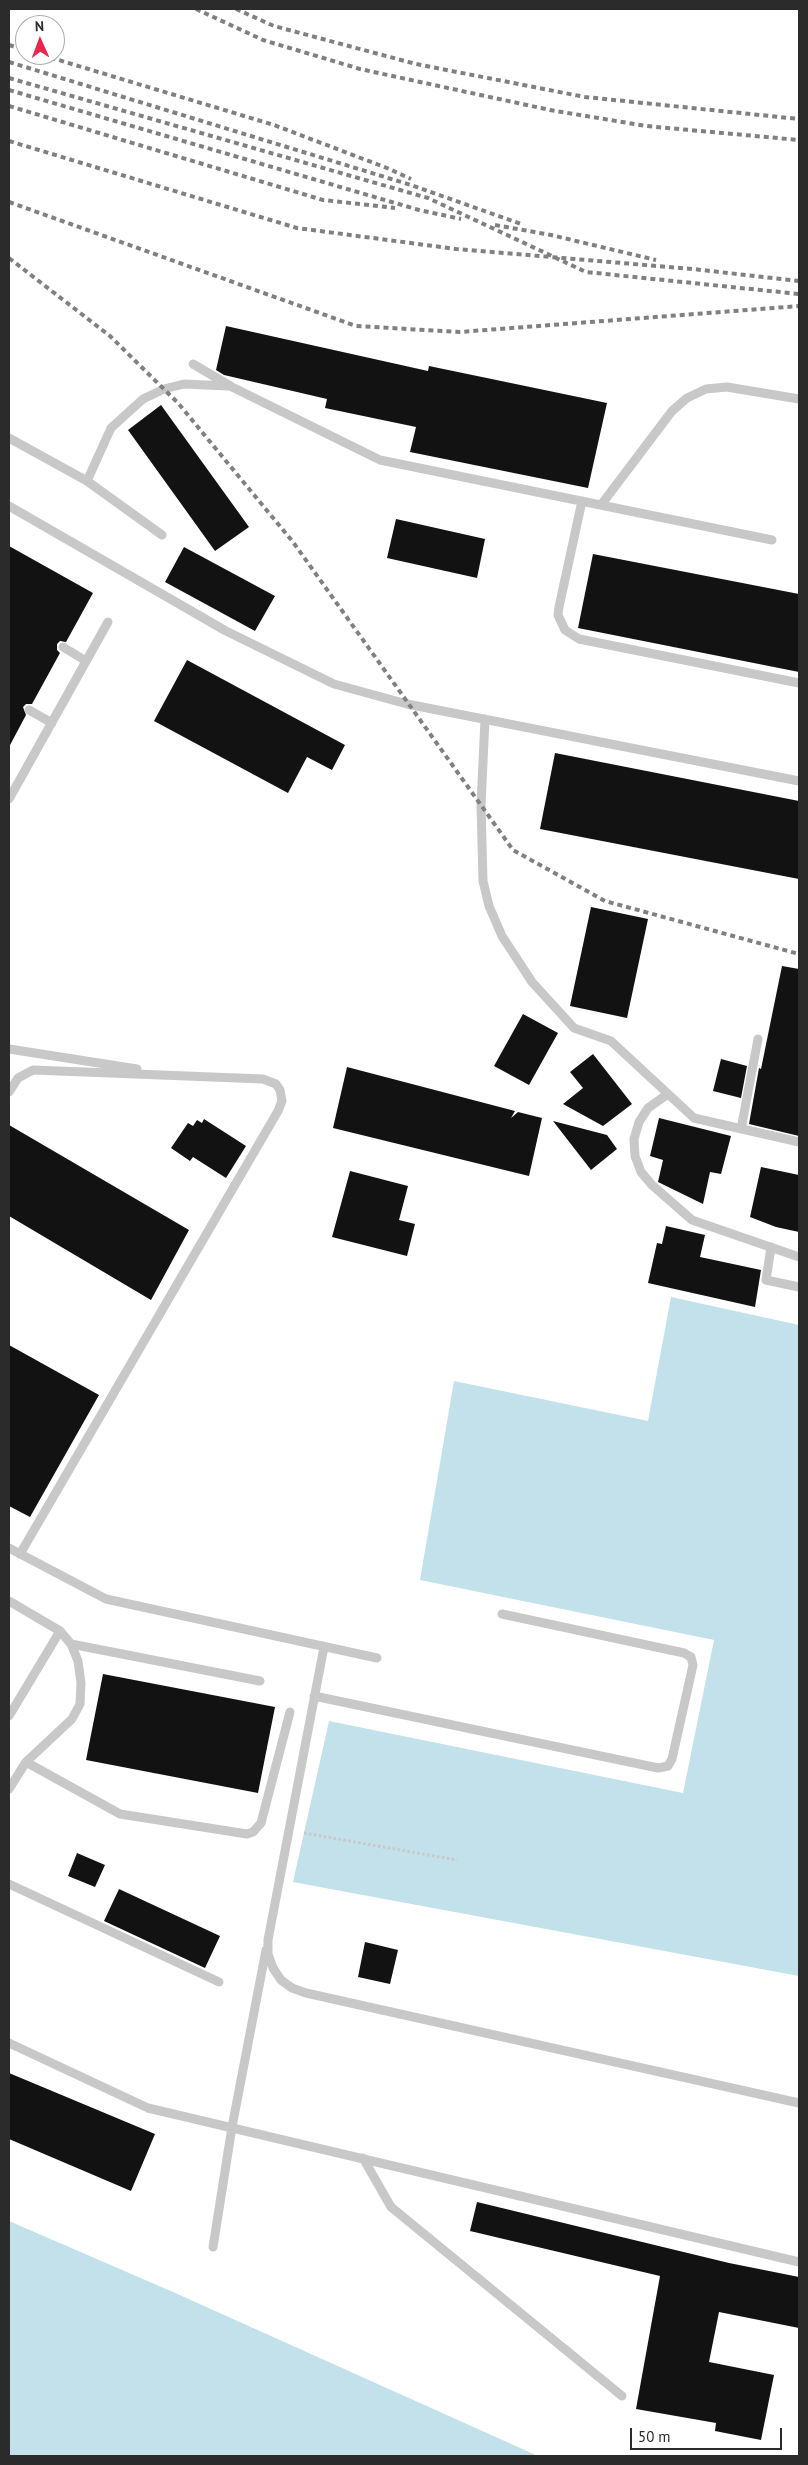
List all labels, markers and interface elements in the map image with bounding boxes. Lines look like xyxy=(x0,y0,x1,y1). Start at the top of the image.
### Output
north arrow xyxy=(15,15,65,65)
text: N xyxy=(35,17,44,35)
scale bar xyxy=(633,2418,786,2450)
text: 50 m xyxy=(638,2427,671,2446)

